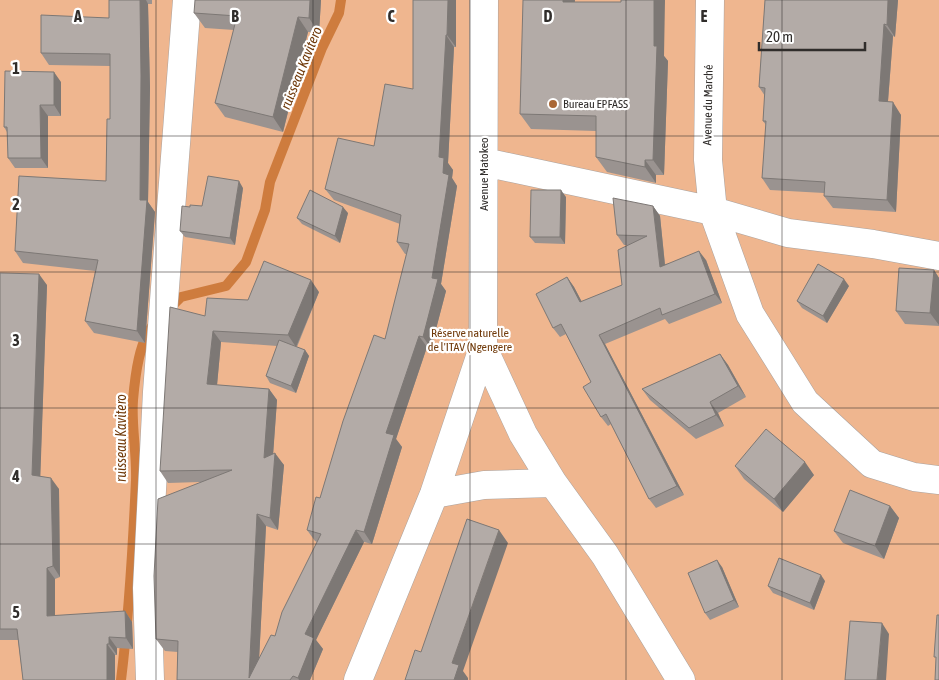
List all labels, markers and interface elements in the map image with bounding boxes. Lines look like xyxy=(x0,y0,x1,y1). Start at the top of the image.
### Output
text: A xyxy=(73,7,82,25)
text: B xyxy=(231,7,239,25)
text: C xyxy=(387,7,395,25)
text: D xyxy=(544,7,553,25)
text: E xyxy=(701,7,708,25)
scale bar xyxy=(759,20,865,52)
water label: ruisseau Kavitero xyxy=(277,24,325,112)
text: 20 m xyxy=(766,28,793,45)
text: 1 xyxy=(12,59,20,77)
street label: Avenue du Marché xyxy=(700,64,716,146)
place label: Bureau EPFASS xyxy=(563,97,628,111)
marker: Bureau EPFASS xyxy=(547,98,559,110)
street label: Avenue Matokeo xyxy=(477,137,491,211)
text: 2 xyxy=(12,195,20,213)
park label: Réserve naturelle de l'ITAV (Ngengere xyxy=(428,326,512,354)
text: 3 xyxy=(12,331,20,349)
water label: ruisseau Kavitero xyxy=(113,394,129,482)
text: 4 xyxy=(11,467,20,485)
text: 5 xyxy=(12,603,20,621)

